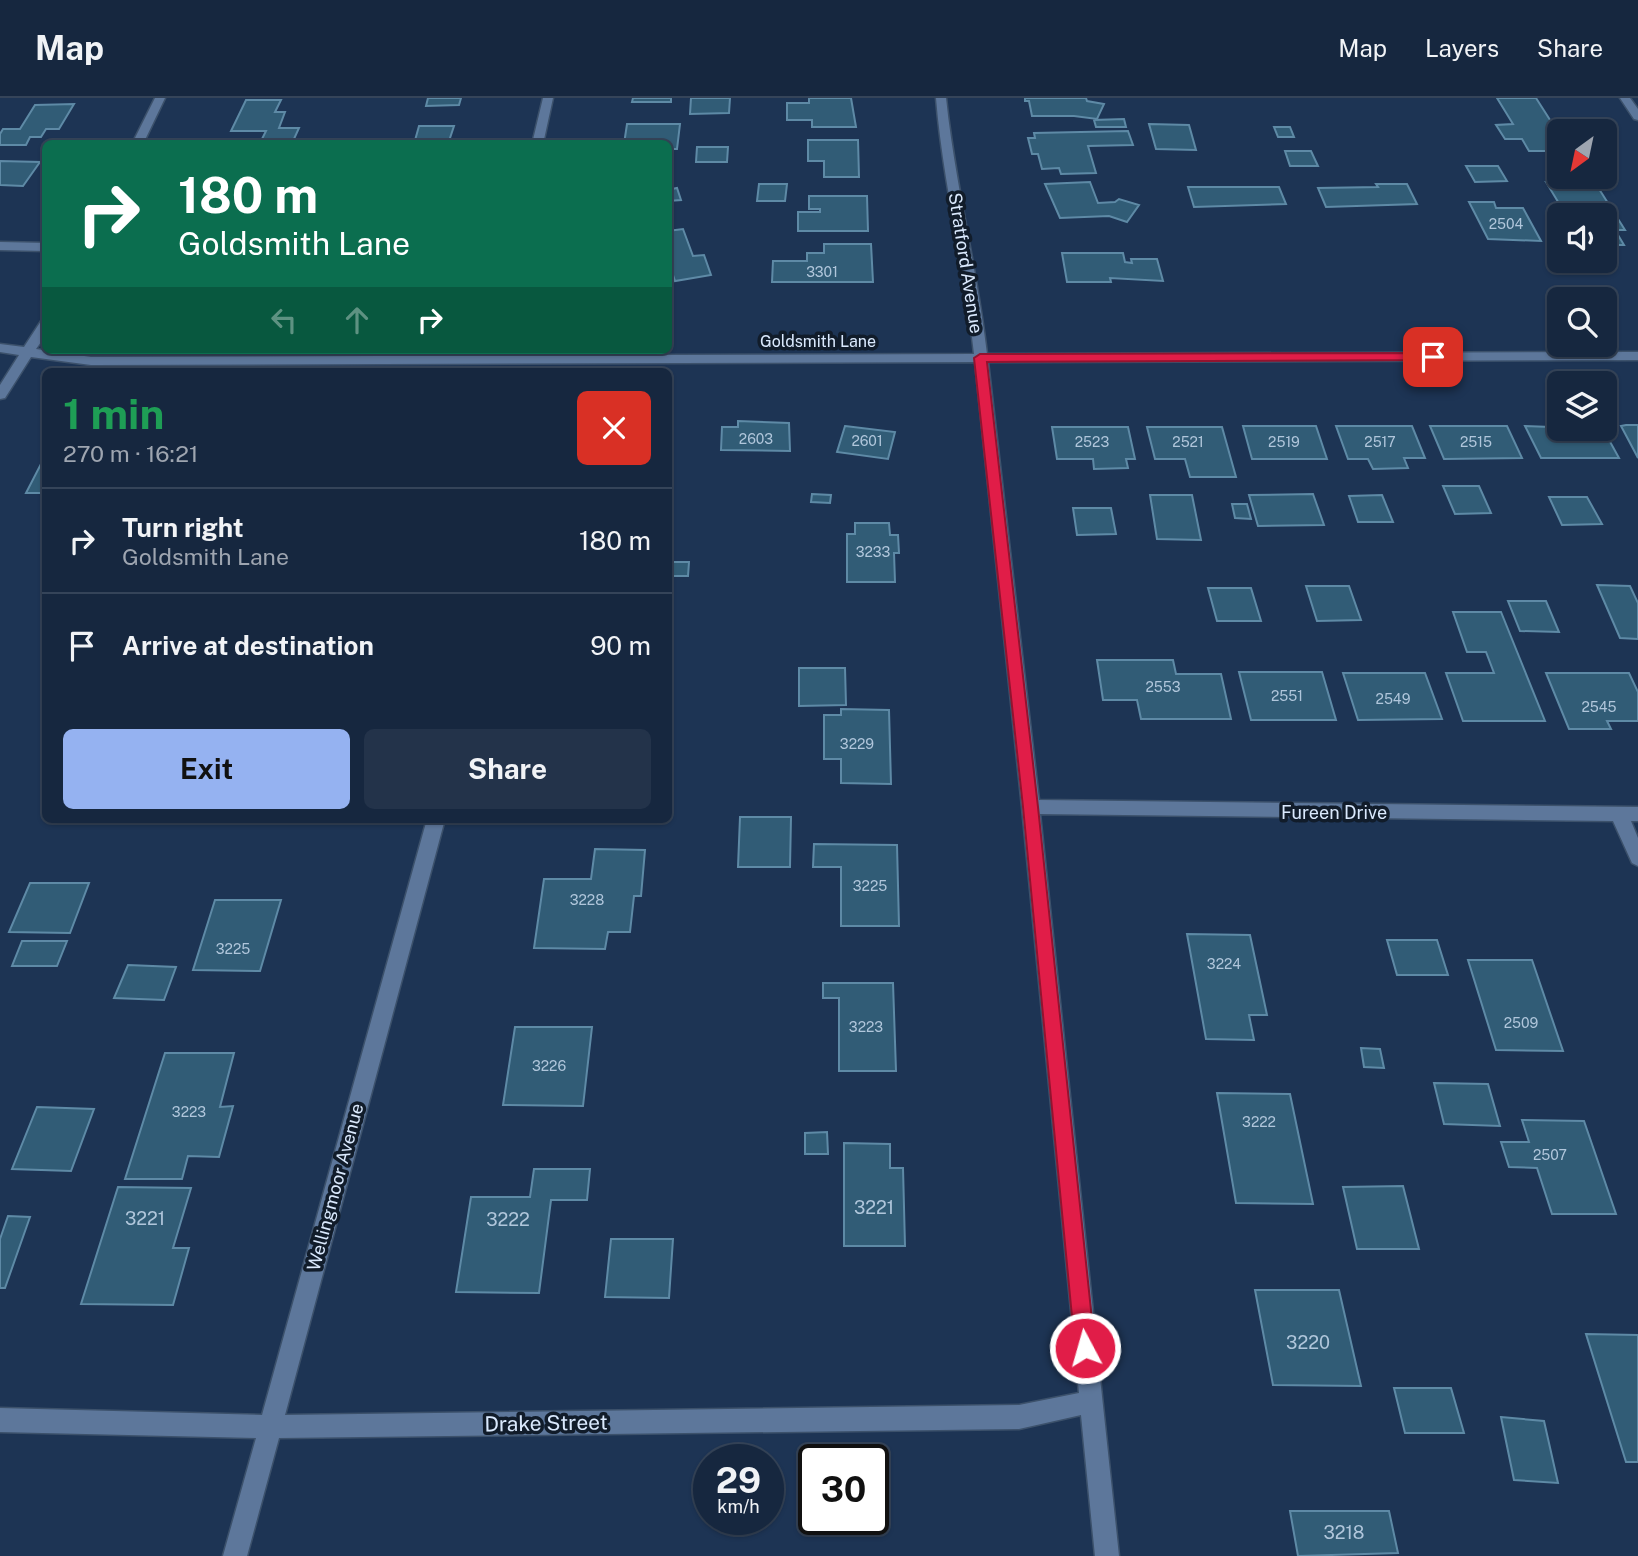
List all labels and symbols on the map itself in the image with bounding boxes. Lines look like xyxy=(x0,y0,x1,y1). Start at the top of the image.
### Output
north arrow xyxy=(1547,119,1617,189)
street label: Stratford Avenue xyxy=(944,191,988,335)
house number: 2504 xyxy=(1489,216,1524,232)
house number: 3301 xyxy=(806,264,838,280)
pin xyxy=(1403,327,1463,387)
street label: Goldsmith Lane xyxy=(760,332,876,351)
house number: 2603 xyxy=(739,431,773,447)
house number: 2601 xyxy=(851,433,883,449)
house number: 2523 xyxy=(1075,434,1109,450)
house number: 2521 xyxy=(1172,434,1204,450)
house number: 2519 xyxy=(1268,434,1300,450)
house number: 2517 xyxy=(1364,434,1396,450)
house number: 2515 xyxy=(1460,434,1492,450)
house number: 3233 xyxy=(856,544,891,560)
house number: 2553 xyxy=(1145,679,1181,695)
house number: 2551 xyxy=(1271,688,1303,704)
house number: 2549 xyxy=(1376,691,1411,707)
house number: 2545 xyxy=(1582,699,1617,715)
house number: 3229 xyxy=(840,736,874,752)
street label: Fureen Drive xyxy=(1281,802,1387,823)
house number: 3225 xyxy=(853,878,887,894)
house number: 3228 xyxy=(570,892,604,908)
house number: 3225 xyxy=(216,941,250,957)
house number: 3224 xyxy=(1207,956,1241,972)
house number: 2509 xyxy=(1504,1015,1539,1031)
house number: 3223 xyxy=(849,1019,883,1035)
house number: 3226 xyxy=(532,1058,566,1074)
street label: Wellingmoor Avenue xyxy=(303,1101,367,1273)
house number: 3223 xyxy=(172,1104,206,1120)
house number: 3222 xyxy=(1242,1114,1276,1130)
house number: 2507 xyxy=(1533,1147,1567,1163)
house number: 3221 xyxy=(854,1197,894,1218)
house number: 3221 xyxy=(125,1208,165,1229)
house number: 3222 xyxy=(486,1209,530,1230)
position arrow xyxy=(1048,1311,1122,1385)
house number: 3220 xyxy=(1286,1332,1330,1353)
street label: Drake Street xyxy=(484,1409,608,1437)
speed limit sign: 30 xyxy=(798,1444,889,1535)
house number: 3218 xyxy=(1323,1522,1365,1543)

